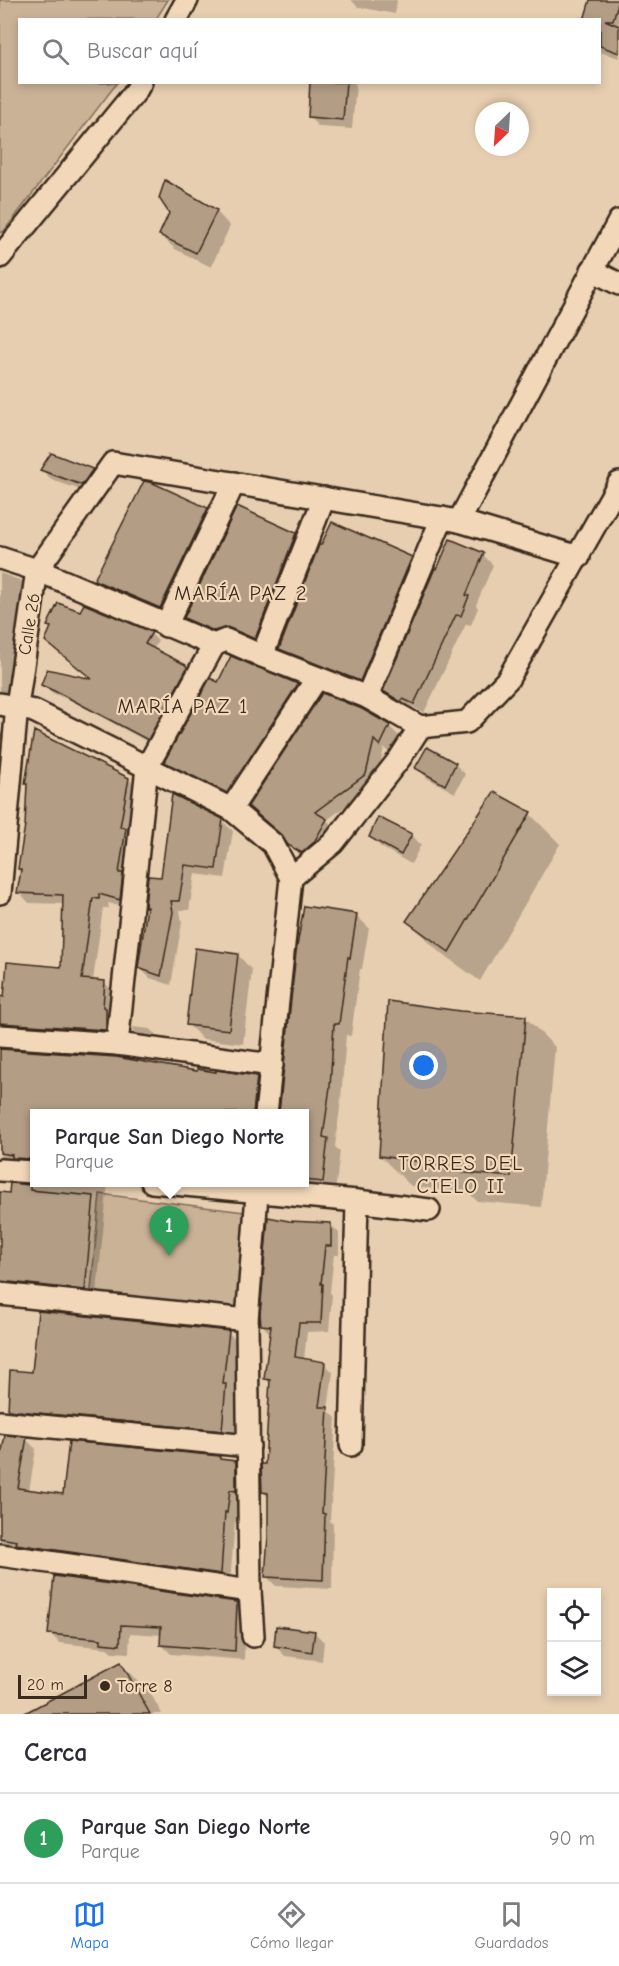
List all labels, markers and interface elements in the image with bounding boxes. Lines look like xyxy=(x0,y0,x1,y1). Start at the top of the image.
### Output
search box xyxy=(18,18,601,84)
icon: search xyxy=(39,35,72,68)
text: Buscar aquí xyxy=(87,38,198,64)
north arrow xyxy=(475,102,529,156)
district label: MARÍA PAZ 2 xyxy=(174,582,308,605)
street label: Calle 26 xyxy=(14,592,45,657)
district label: MARÍA PAZ 1 xyxy=(117,695,249,718)
your location xyxy=(409,1051,438,1080)
popup xyxy=(30,1109,309,1187)
text: Parque San Diego Norte xyxy=(55,1124,284,1150)
text: Parque xyxy=(55,1150,114,1173)
district label: TORRES DEL CIELO II xyxy=(398,1152,524,1198)
pin: 1 xyxy=(150,1206,188,1256)
map controls xyxy=(547,1588,601,1696)
button: locate xyxy=(547,1588,601,1642)
button: layers xyxy=(547,1642,601,1696)
scale bar xyxy=(18,1672,87,1700)
text: 20 m xyxy=(27,1676,64,1694)
place label: Torre 8 xyxy=(117,1676,173,1697)
marker: Torre 8 xyxy=(98,1679,112,1693)
text: Cerca xyxy=(24,1738,88,1768)
text: Parque San Diego Norte xyxy=(81,1814,310,1840)
text: 1 xyxy=(40,1827,47,1850)
text: 90 m xyxy=(549,1827,595,1850)
text: Parque xyxy=(81,1840,140,1863)
tab: Mapa xyxy=(71,1898,109,1952)
tab: Cómo llegar xyxy=(250,1898,333,1952)
tab: Guardados xyxy=(474,1898,548,1952)

